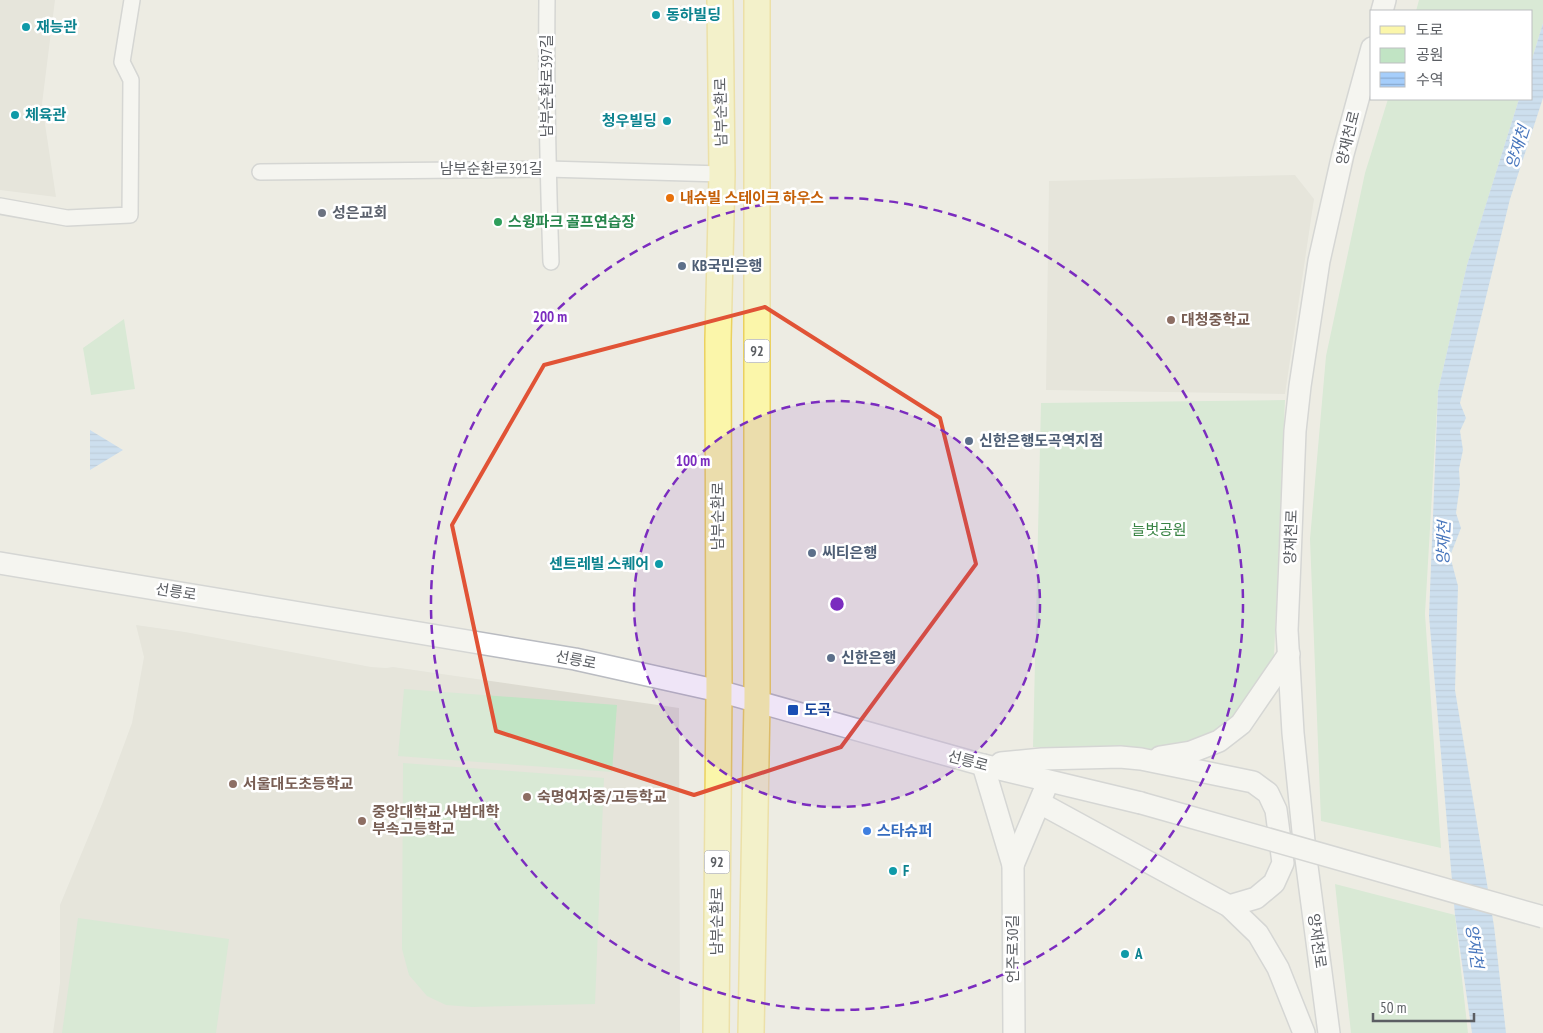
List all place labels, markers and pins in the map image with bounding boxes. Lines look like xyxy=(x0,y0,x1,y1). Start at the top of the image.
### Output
place label: 동하빌딩 xyxy=(666,5,721,24)
marker: 동하빌딩 xyxy=(650,9,662,21)
place label: 재능관 xyxy=(36,17,78,36)
marker: 재능관 xyxy=(20,21,32,33)
place label: 체육관 xyxy=(25,105,67,124)
marker: 체육관 xyxy=(9,109,21,121)
place label: 청우빌딩 xyxy=(602,111,657,130)
marker: 청우빌딩 xyxy=(661,115,673,127)
place label: 내슈빌 스테이크 하우스 xyxy=(680,188,824,207)
marker: 내슈빌 스테이크 하우스 xyxy=(664,192,676,204)
place label: 성은교회 xyxy=(332,203,387,222)
marker: 성은교회 xyxy=(316,207,328,219)
place label: 스윙파크 골프연습장 xyxy=(508,212,635,231)
marker: 스윙파크 골프연습장 xyxy=(492,216,504,228)
place label: KB국민은행 xyxy=(692,256,762,275)
marker: KB국민은행 xyxy=(676,260,688,272)
place label: 대청중학교 xyxy=(1181,310,1250,329)
marker: 대청중학교 xyxy=(1165,314,1177,326)
place label: 신한은행도곡역지점 xyxy=(979,431,1103,450)
marker: 신한은행도곡역지점 xyxy=(963,435,975,447)
place label: 씨티은행 xyxy=(822,543,877,562)
marker: 씨티은행 xyxy=(806,547,818,559)
place label: 센트레빌 스퀘어 xyxy=(549,554,649,573)
marker: 센트레빌 스퀘어 xyxy=(653,558,665,570)
centre of rings xyxy=(828,595,846,613)
place label: 신한은행 xyxy=(841,648,896,667)
marker: 신한은행 xyxy=(825,652,837,664)
place label: 도곡 xyxy=(804,700,832,719)
marker: 도곡 xyxy=(786,703,800,717)
place label: 서울대도초등학교 xyxy=(243,774,354,793)
marker: 서울대도초등학교 xyxy=(227,778,239,790)
place label: 숙명여자중/고등학교 xyxy=(537,787,667,806)
marker: 숙명여자중/고등학교 xyxy=(521,791,533,803)
place label: 중앙대학교 사범대학 부속고등학교 xyxy=(372,802,499,838)
marker: 중앙대학교 사범대학 부속고등학교 xyxy=(356,815,368,827)
place label: 스타슈퍼 xyxy=(877,821,932,840)
marker: 스타슈퍼 xyxy=(861,825,873,837)
place label: F xyxy=(903,861,909,880)
marker: F xyxy=(887,865,899,877)
place label: A xyxy=(1134,944,1143,963)
marker: A xyxy=(1119,948,1131,960)

